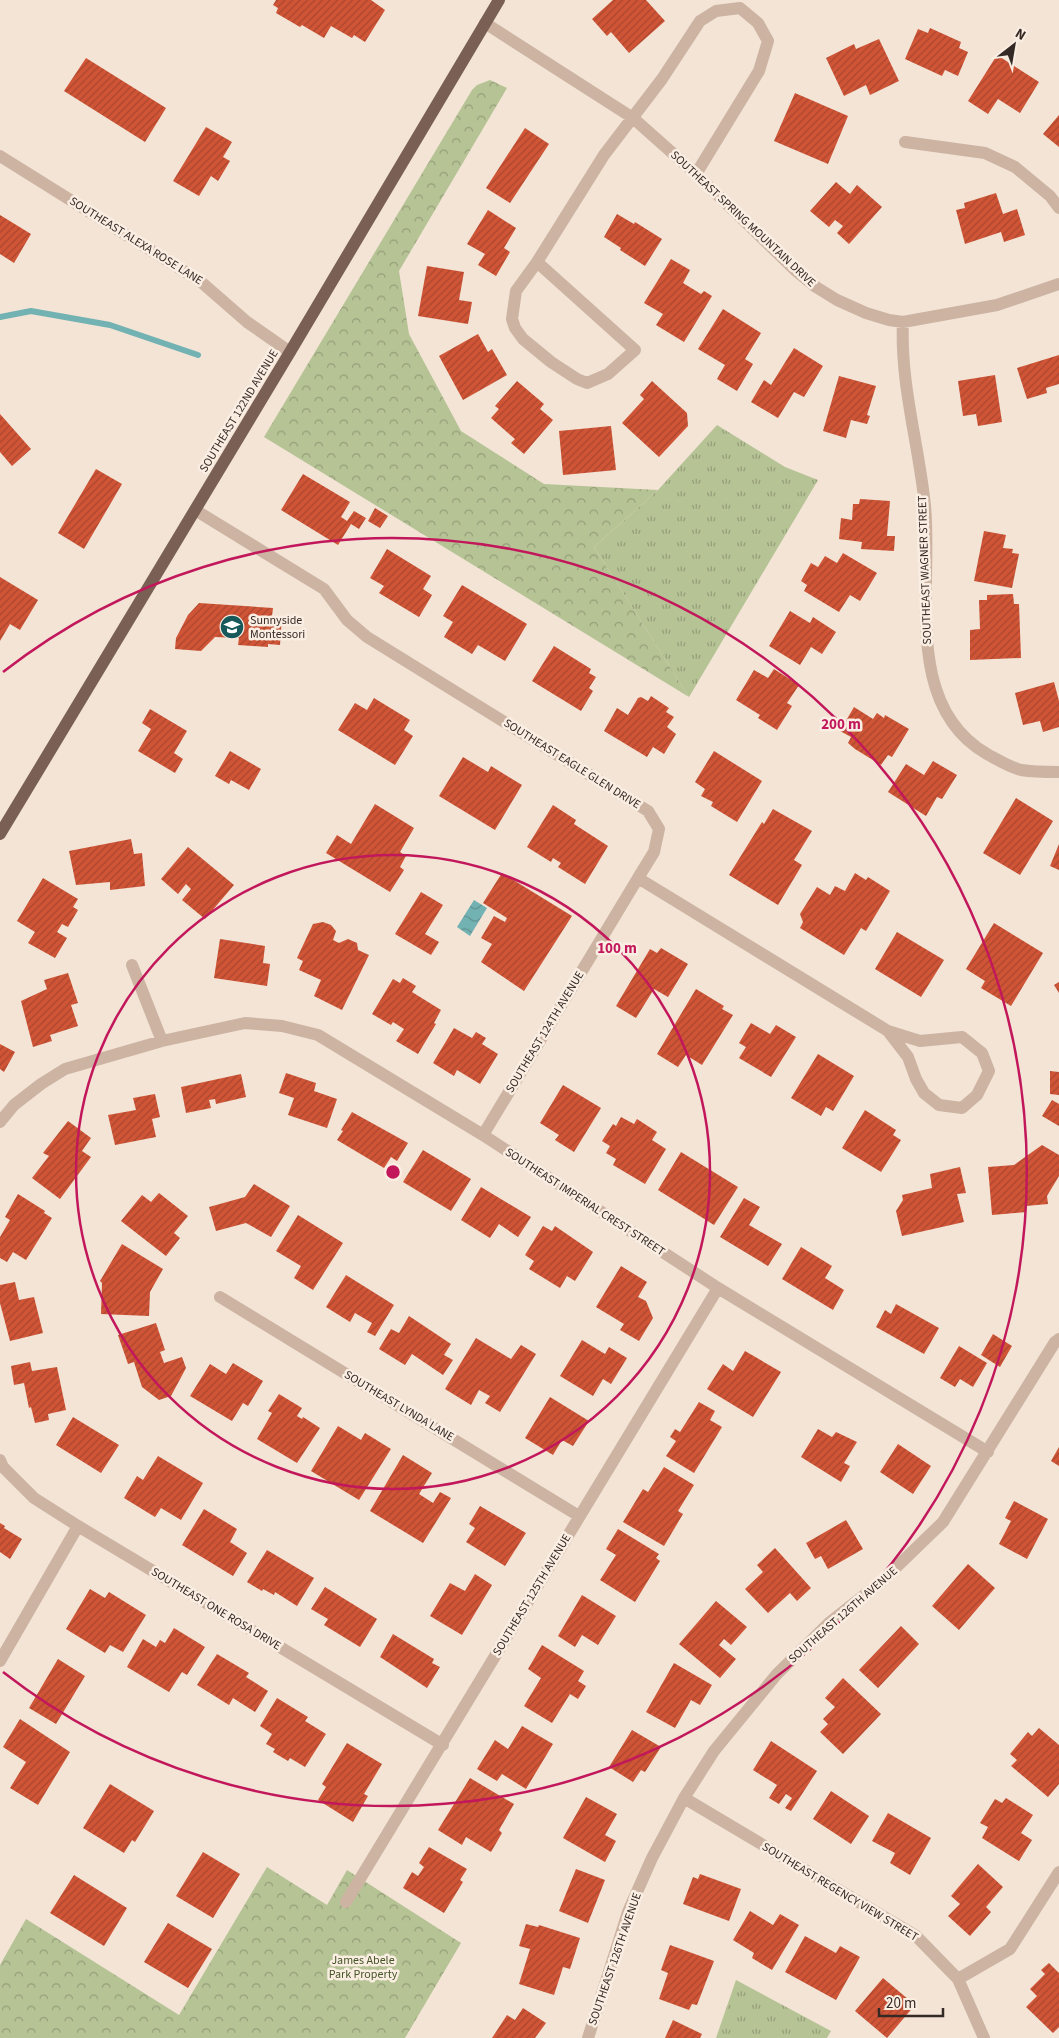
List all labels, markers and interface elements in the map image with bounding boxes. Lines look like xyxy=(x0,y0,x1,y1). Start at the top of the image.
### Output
north arrow xyxy=(989,20,1039,70)
text: N xyxy=(1011,24,1029,46)
street label: SOUTHEAST SPRING MOUNTAIN DRIVE xyxy=(667,147,819,291)
street label: SOUTHEAST ALEXA ROSE LANE xyxy=(66,193,206,289)
street label: SOUTHEAST 122ND AVENUE xyxy=(196,346,282,476)
street label: SOUTHEAST WAGNER STREET xyxy=(914,495,936,645)
place label: Sunnyside Montessori xyxy=(250,612,305,643)
school or university icon: Sunnyside Montessori xyxy=(219,614,245,640)
text: 200 m xyxy=(821,714,861,735)
street label: SOUTHEAST EAGLE GLEN DRIVE xyxy=(500,715,644,813)
text: 100 m xyxy=(597,938,637,959)
street label: SOUTHEAST 124TH AVENUE xyxy=(502,968,588,1096)
street label: SOUTHEAST IMPERIAL CREST STREET xyxy=(502,1144,669,1260)
centre of rings xyxy=(384,1163,402,1181)
street label: SOUTHEAST LYNDA LANE xyxy=(341,1366,457,1446)
street label: SOUTHEAST 125TH AVENUE xyxy=(489,1531,575,1659)
street label: SOUTHEAST ONE ROSA DRIVE xyxy=(148,1563,284,1655)
street label: SOUTHEAST 126TH AVENUE xyxy=(785,1563,901,1667)
street label: SOUTHEAST REGENCY VIEW STREET xyxy=(759,1838,922,1946)
street label: SOUTHEAST 126TH AVENUE xyxy=(584,1890,646,2028)
park label: James Abele Park Property xyxy=(329,1952,398,1983)
scale bar xyxy=(879,1986,943,2018)
text: 20 m xyxy=(886,1993,916,2014)

